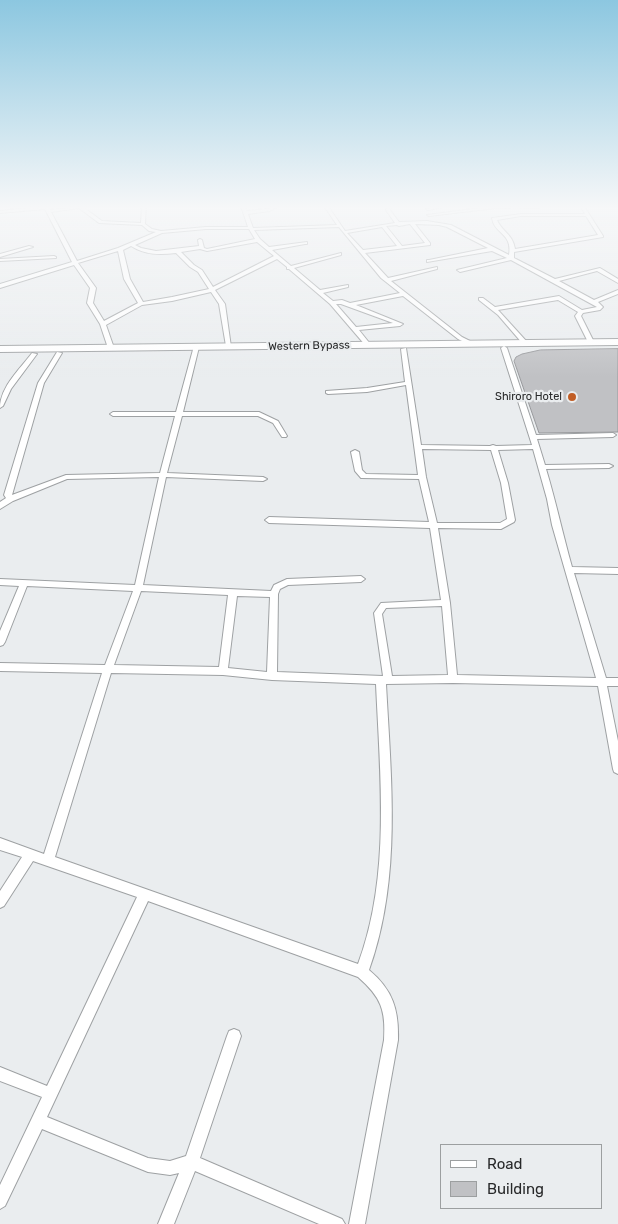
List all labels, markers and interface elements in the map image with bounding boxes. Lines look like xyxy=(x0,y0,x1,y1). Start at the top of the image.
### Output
street label: Western Bypass xyxy=(268,339,350,353)
place label: Shiroro Hotel xyxy=(495,390,562,404)
marker: Shiroro Hotel xyxy=(566,391,578,403)
legend xyxy=(440,1144,603,1209)
text: Road xyxy=(487,1155,523,1173)
text: Building xyxy=(487,1180,544,1198)

